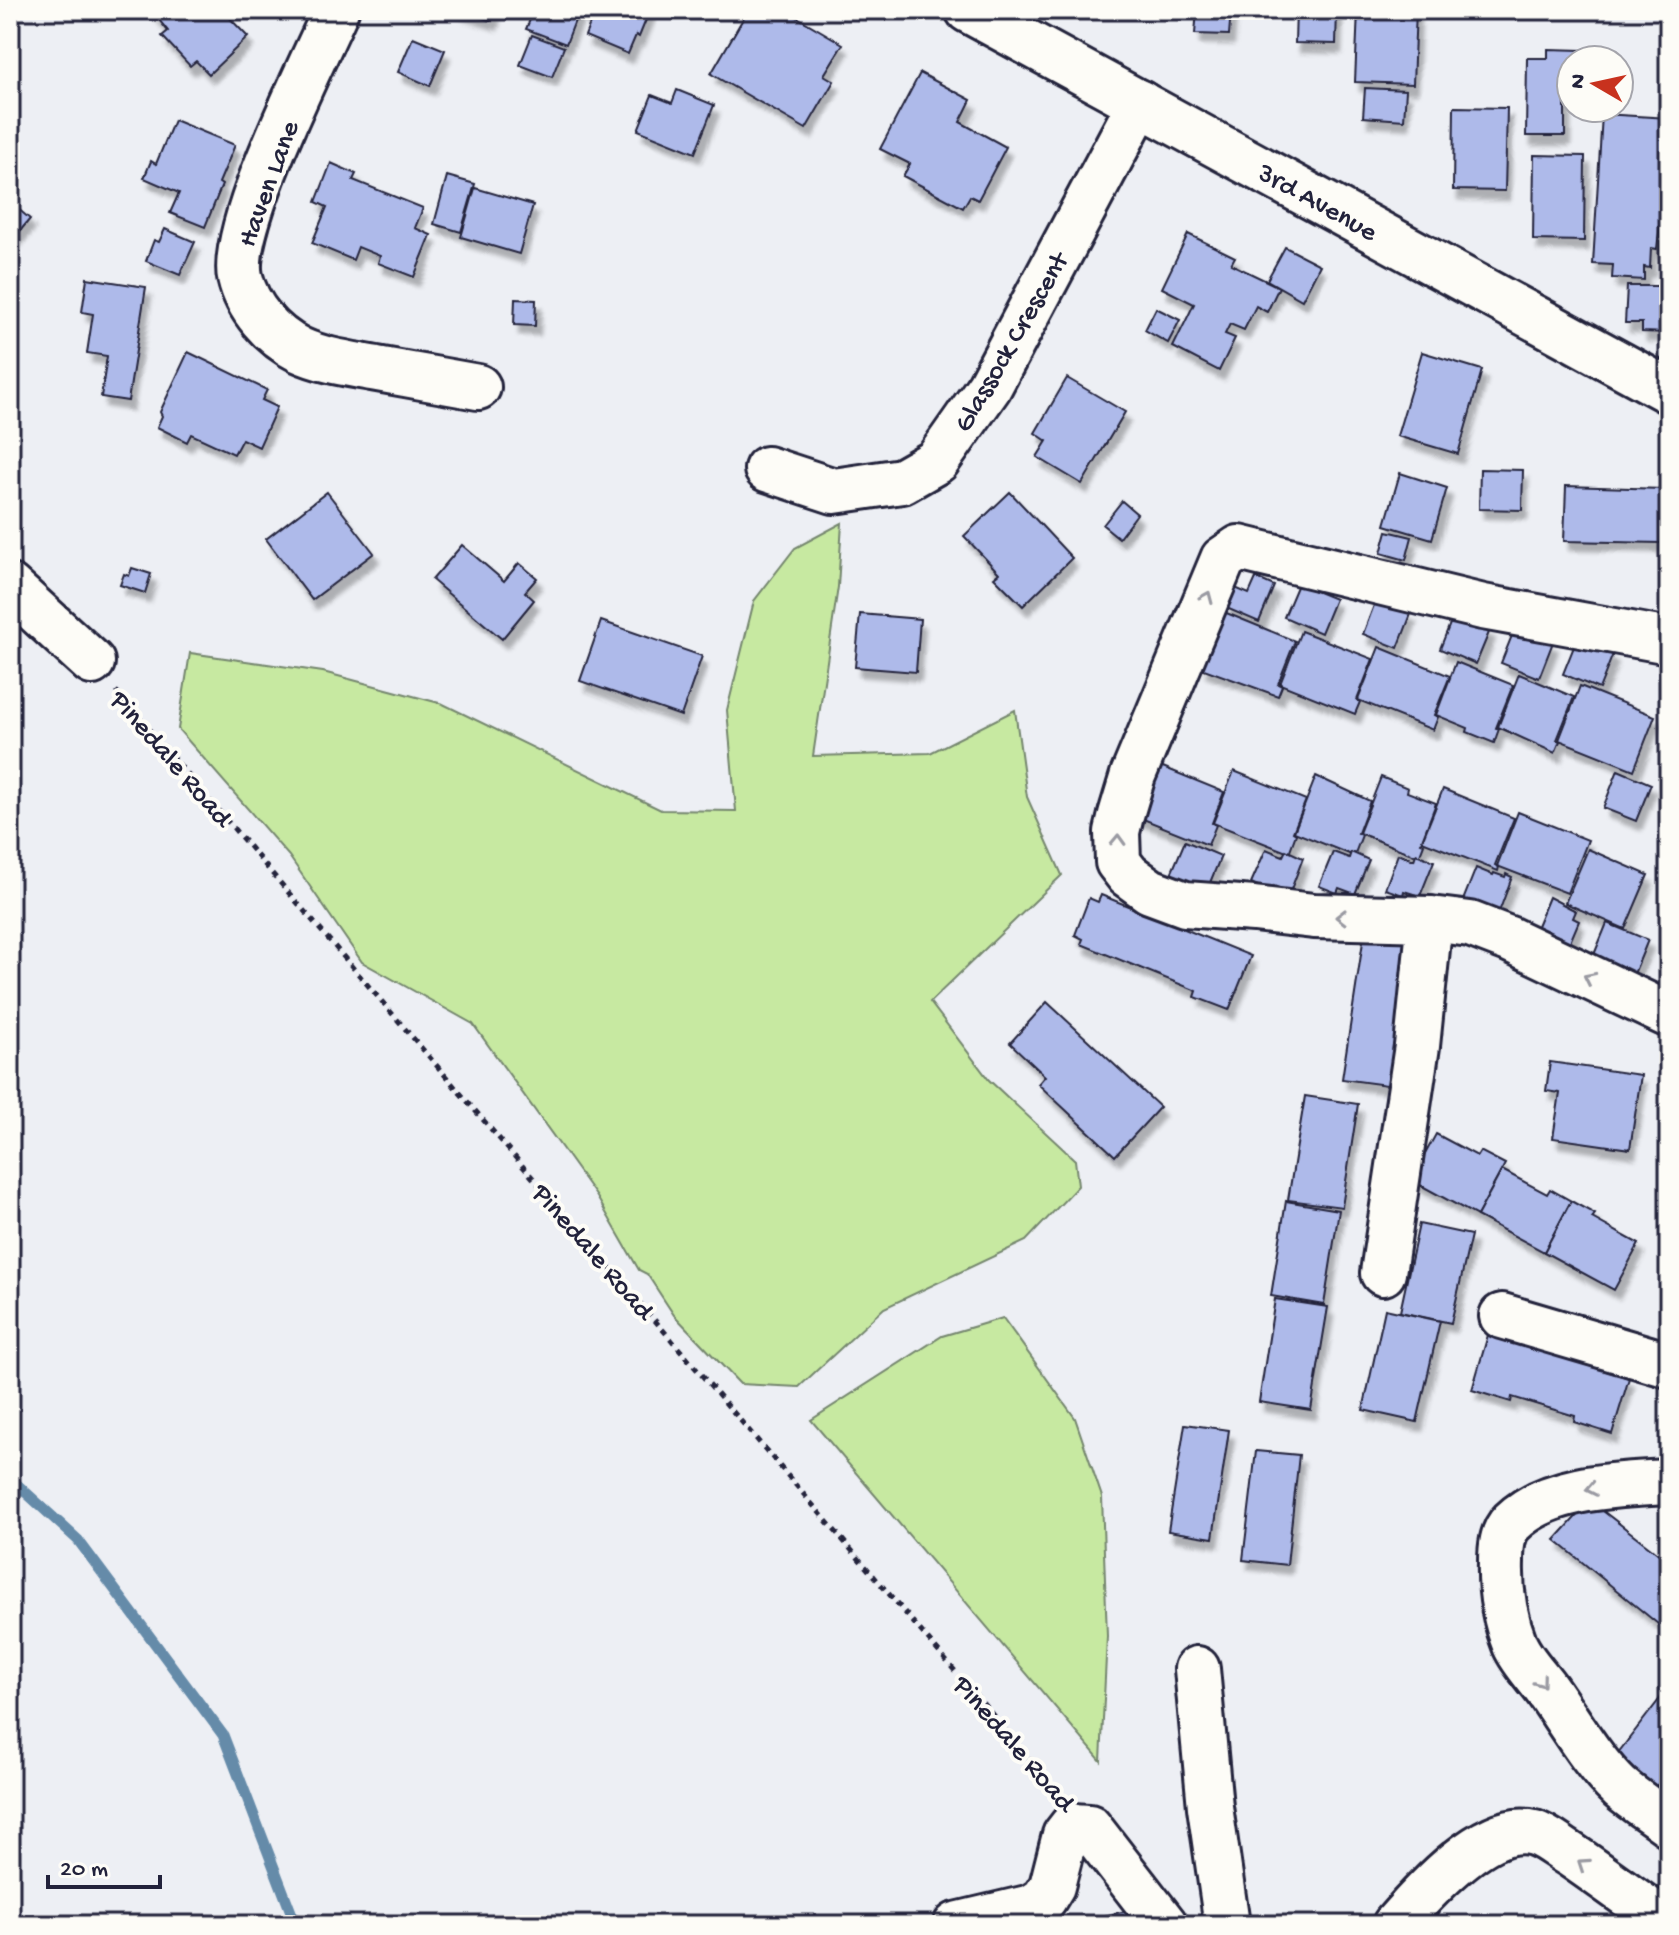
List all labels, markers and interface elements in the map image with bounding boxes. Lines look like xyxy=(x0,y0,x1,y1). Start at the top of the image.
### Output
north arrow xyxy=(1555,44,1635,124)
text: N xyxy=(1565,72,1593,91)
street label: Haven Lane xyxy=(232,116,308,252)
street label: 3rd Avenue xyxy=(1250,157,1383,251)
street label: Glassock Crescent xyxy=(948,245,1079,439)
one-way arrow xyxy=(1197,591,1214,605)
street label: Pinedale Road xyxy=(101,684,239,837)
one-way arrow xyxy=(1109,834,1126,846)
one-way arrow xyxy=(1334,908,1347,925)
one-way arrow xyxy=(1583,972,1598,988)
street label: Pinedale Road xyxy=(523,1177,661,1330)
one-way arrow xyxy=(1585,1479,1598,1496)
street label: Pinedale Road xyxy=(944,1669,1082,1822)
one-way arrow xyxy=(1531,1673,1546,1687)
scale bar xyxy=(48,1839,160,1889)
text: 20 m xyxy=(60,1856,108,1885)
one-way arrow xyxy=(1578,1859,1592,1874)

